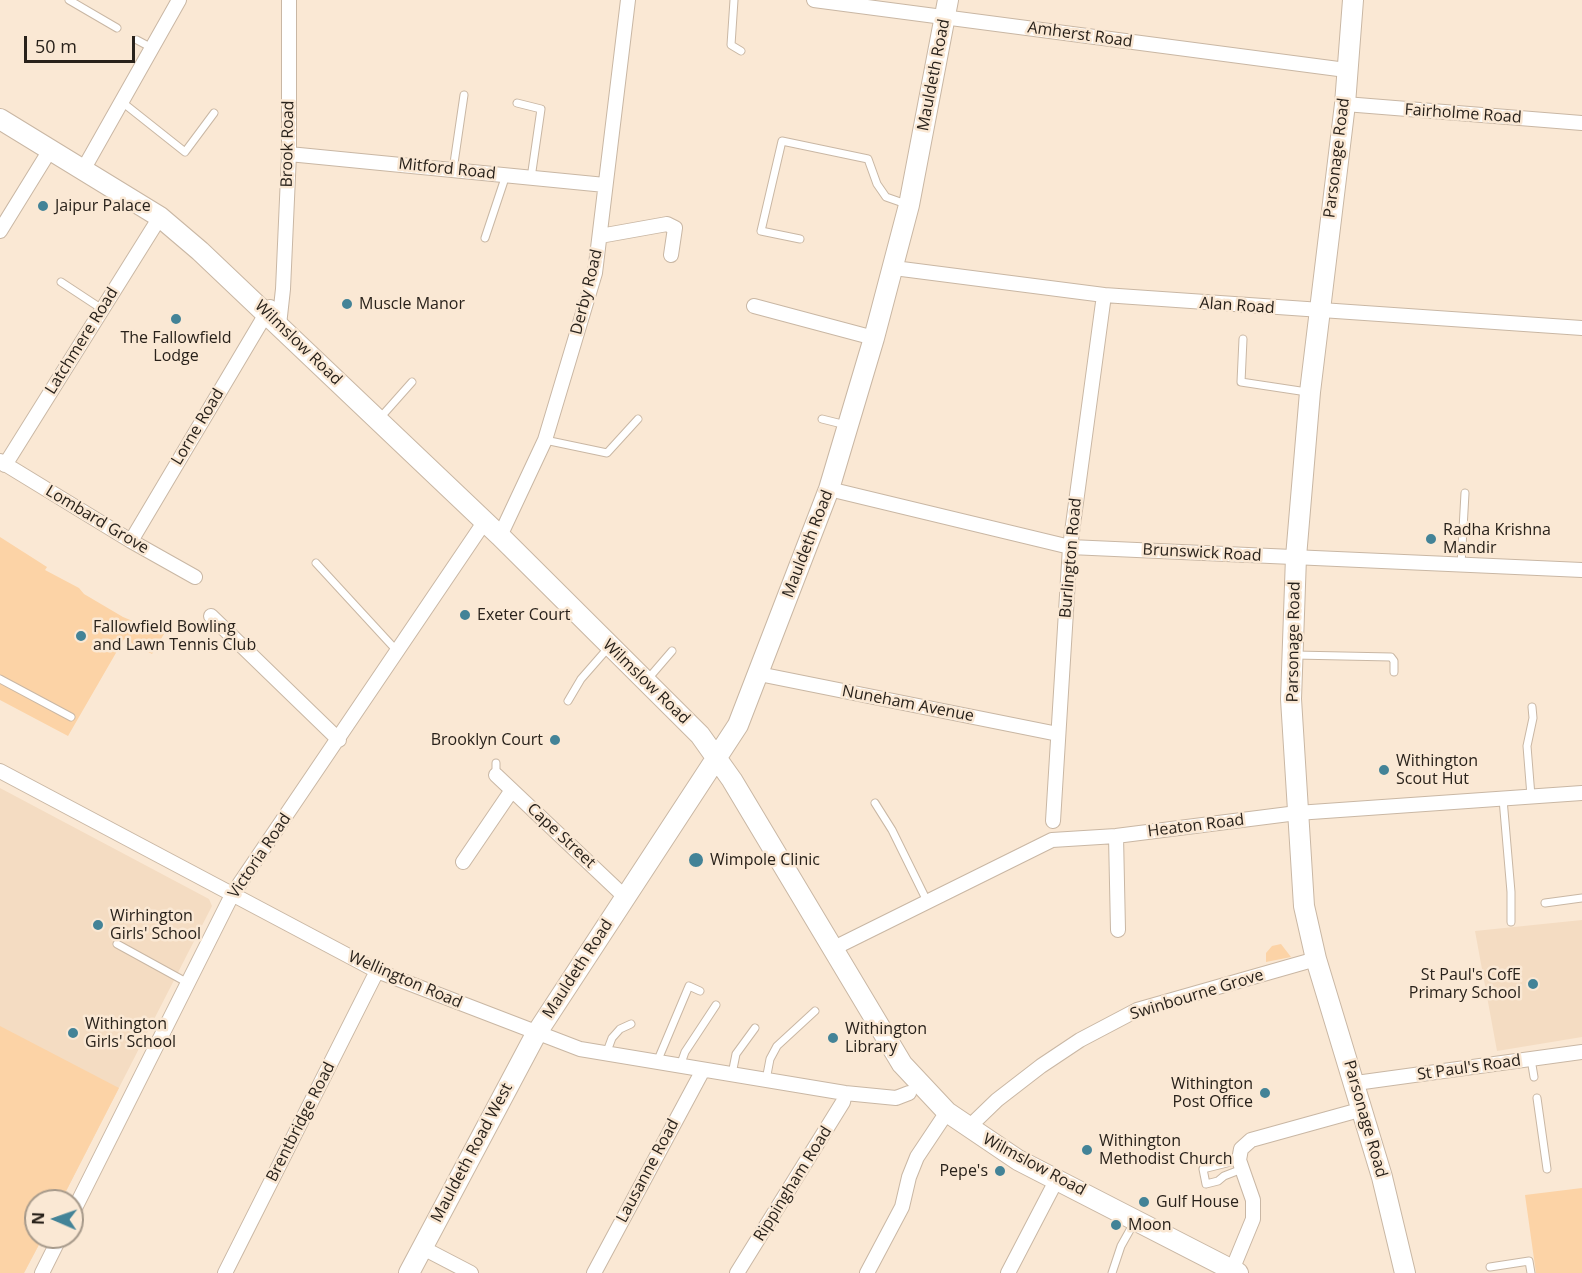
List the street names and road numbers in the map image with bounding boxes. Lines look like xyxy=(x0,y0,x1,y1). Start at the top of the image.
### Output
street label: Mauldeth Road xyxy=(914,17,954,133)
street label: Amherst Road xyxy=(1026,18,1134,52)
street label: Parsonage Road xyxy=(1320,97,1354,219)
street label: Brook Road xyxy=(278,100,298,188)
street label: Fairholme Road xyxy=(1404,100,1522,128)
street label: Mitford Road xyxy=(397,154,497,184)
street label: Derby Road xyxy=(567,247,607,337)
street label: Latchmere Road xyxy=(42,284,122,398)
street label: Alan Road xyxy=(1199,294,1275,318)
street label: Wilmslow Road xyxy=(250,297,346,389)
street label: Lorne Road xyxy=(168,385,228,469)
street label: Lombard Grove xyxy=(42,482,152,558)
street label: Mauldeth Road xyxy=(779,487,837,601)
street label: Burlington Road xyxy=(1056,497,1086,619)
street label: Brunswick Road xyxy=(1142,540,1262,566)
street label: Parsonage Road xyxy=(1283,581,1305,703)
street label: Wilmslow Road xyxy=(598,636,694,728)
street label: Nuneham Avenue xyxy=(840,682,976,726)
street label: Cape Street xyxy=(523,799,599,873)
street label: Victoria Road xyxy=(225,810,295,902)
street label: Heaton Road xyxy=(1147,811,1245,841)
street label: Mauldeth Road xyxy=(539,916,617,1022)
street label: Wellington Road xyxy=(345,947,465,1013)
street label: Swinbourne Grove xyxy=(1128,966,1266,1024)
street label: St Paul's Road xyxy=(1416,1051,1522,1085)
street label: Parsonage Road xyxy=(1339,1058,1391,1180)
street label: Brentbridge Road xyxy=(263,1059,339,1185)
street label: Mauldeth Road West xyxy=(427,1080,517,1226)
street label: Lausanne Road xyxy=(613,1116,683,1226)
street label: Rippingham Road xyxy=(750,1123,836,1245)
street label: Wilmslow Road xyxy=(979,1130,1089,1200)

